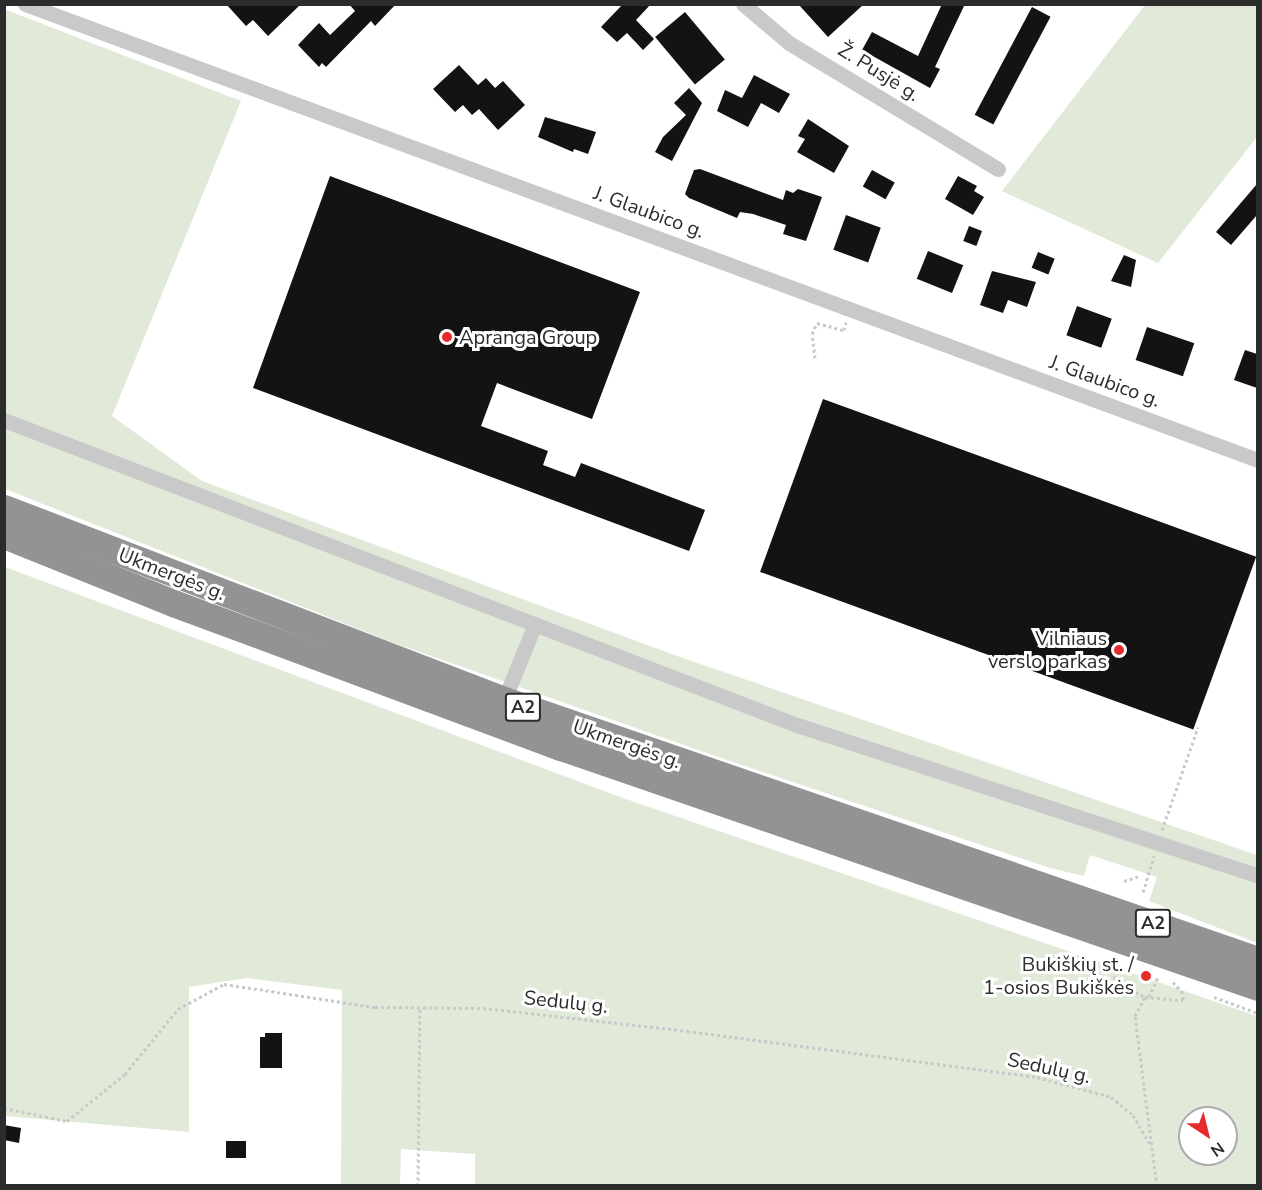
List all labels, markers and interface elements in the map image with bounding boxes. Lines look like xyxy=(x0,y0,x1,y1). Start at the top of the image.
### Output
street label: Ž. Pusjė g. xyxy=(834,37,924,107)
street label: J. Glaubico g. xyxy=(590,181,708,243)
place label: Apranga Group xyxy=(459,325,597,349)
marker: Apranga Group xyxy=(440,330,454,344)
street label: J. Glaubico g. xyxy=(1046,350,1164,412)
street label: Ukmergės g. xyxy=(115,543,229,605)
place label: Vilniaus verslo parkas xyxy=(988,626,1107,673)
marker: Vilniaus verslo parkas xyxy=(1112,643,1126,657)
road number: A2 xyxy=(504,692,542,722)
street label: Ukmergės g. xyxy=(570,714,684,774)
road number: A2 xyxy=(1134,908,1172,938)
place label: Bukiškių st. / 1-osios Bukiškės xyxy=(983,952,1134,999)
marker: Bukiškių st. / 1-osios Bukiškės xyxy=(1139,969,1153,983)
street label: Sedulų g. xyxy=(523,986,609,1018)
street label: Sedulų g. xyxy=(1005,1047,1093,1089)
north arrow xyxy=(1178,1106,1238,1166)
text: N xyxy=(1206,1137,1228,1162)

